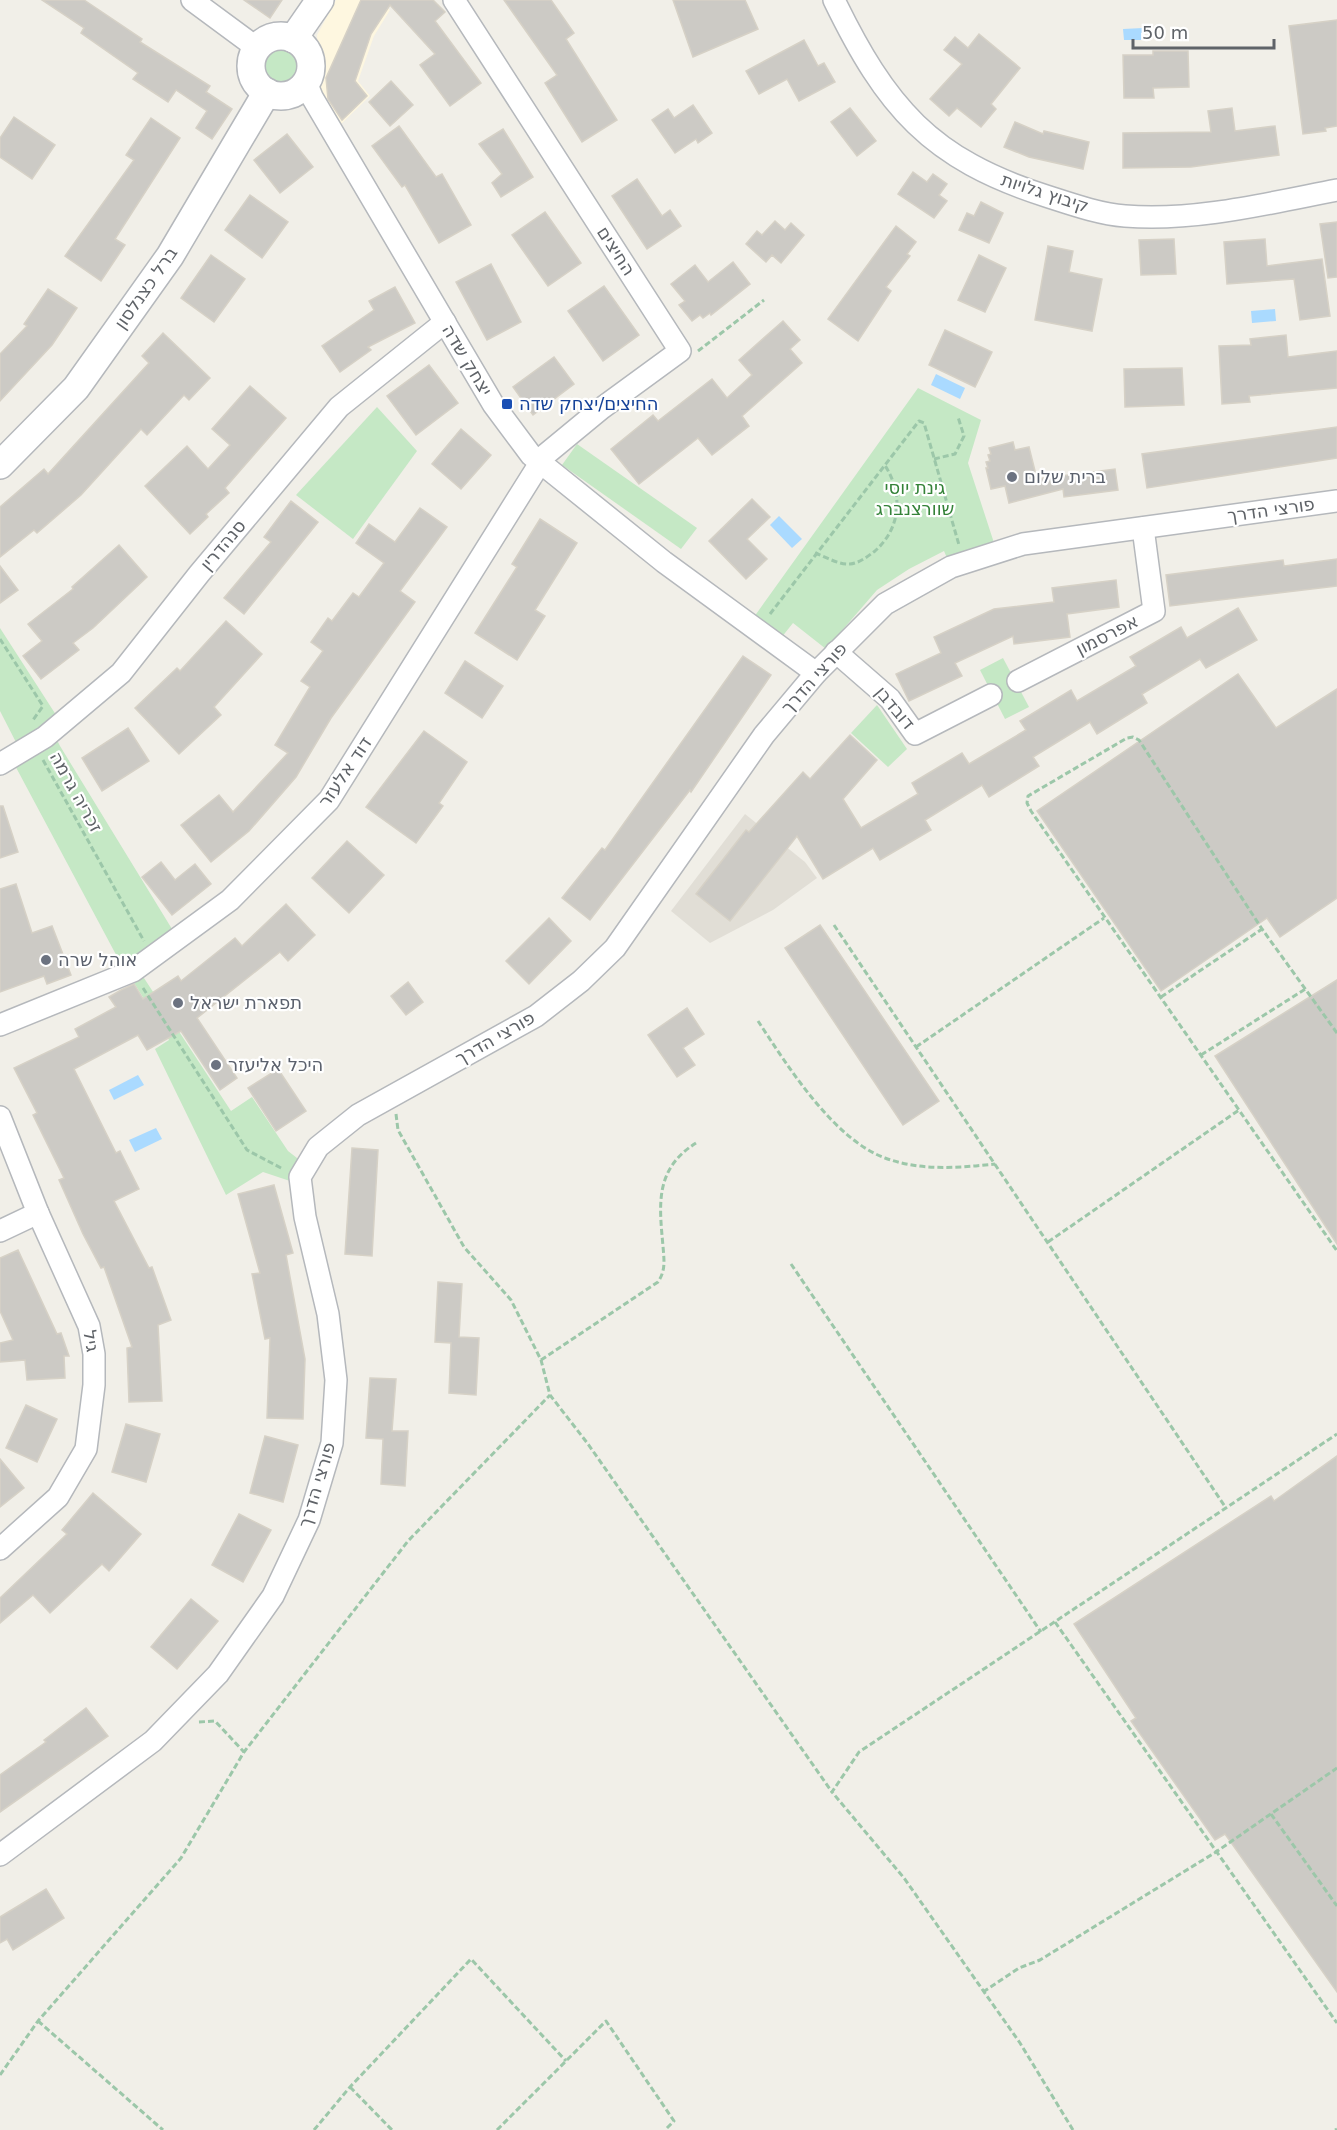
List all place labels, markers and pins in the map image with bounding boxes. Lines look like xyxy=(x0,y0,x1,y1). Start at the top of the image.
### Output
place label: החיצים/יצחק שדה xyxy=(519,393,659,414)
marker: החיצים/יצחק שדה xyxy=(500,397,514,411)
place label: ברית שלום xyxy=(1024,466,1106,487)
marker: ברית שלום xyxy=(1005,470,1019,484)
place label: אוהל שרה xyxy=(58,949,137,970)
marker: אוהל שרה xyxy=(39,953,53,967)
place label: תפארת ישראל xyxy=(190,992,302,1013)
marker: תפארת ישראל xyxy=(171,996,185,1010)
place label: היכל אליעזר xyxy=(228,1054,323,1075)
marker: היכל אליעזר xyxy=(209,1058,223,1072)

